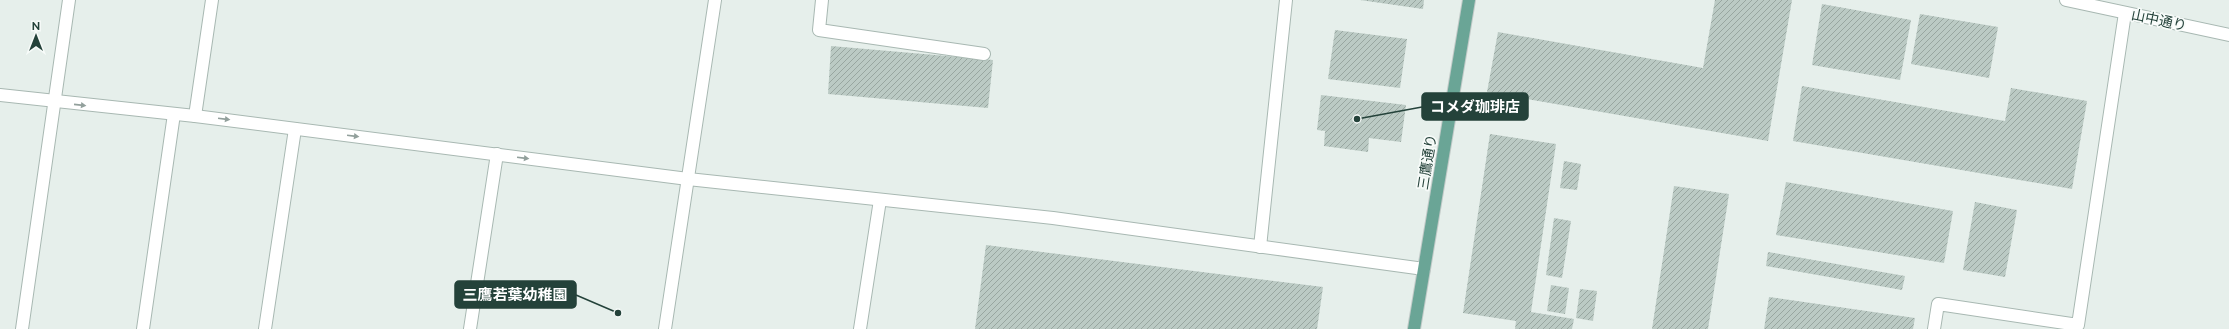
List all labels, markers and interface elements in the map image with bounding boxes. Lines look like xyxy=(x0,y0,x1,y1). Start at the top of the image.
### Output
street label: 山中通り xyxy=(2130,6,2188,34)
north arrow xyxy=(16,16,56,56)
text: N xyxy=(32,20,40,33)
callout: コメダ珈琲店 xyxy=(1422,93,1528,120)
text: コメダ珈琲店 xyxy=(1430,98,1520,116)
one-way arrow xyxy=(74,101,86,108)
one-way arrow xyxy=(218,116,230,123)
one-way arrow xyxy=(347,133,359,139)
street label: 三鷹通り xyxy=(1415,133,1439,191)
one-way arrow xyxy=(517,155,529,161)
callout: 三鷹若葉幼稚園 xyxy=(455,281,576,308)
text: 三鷹若葉幼稚園 xyxy=(462,286,568,304)

